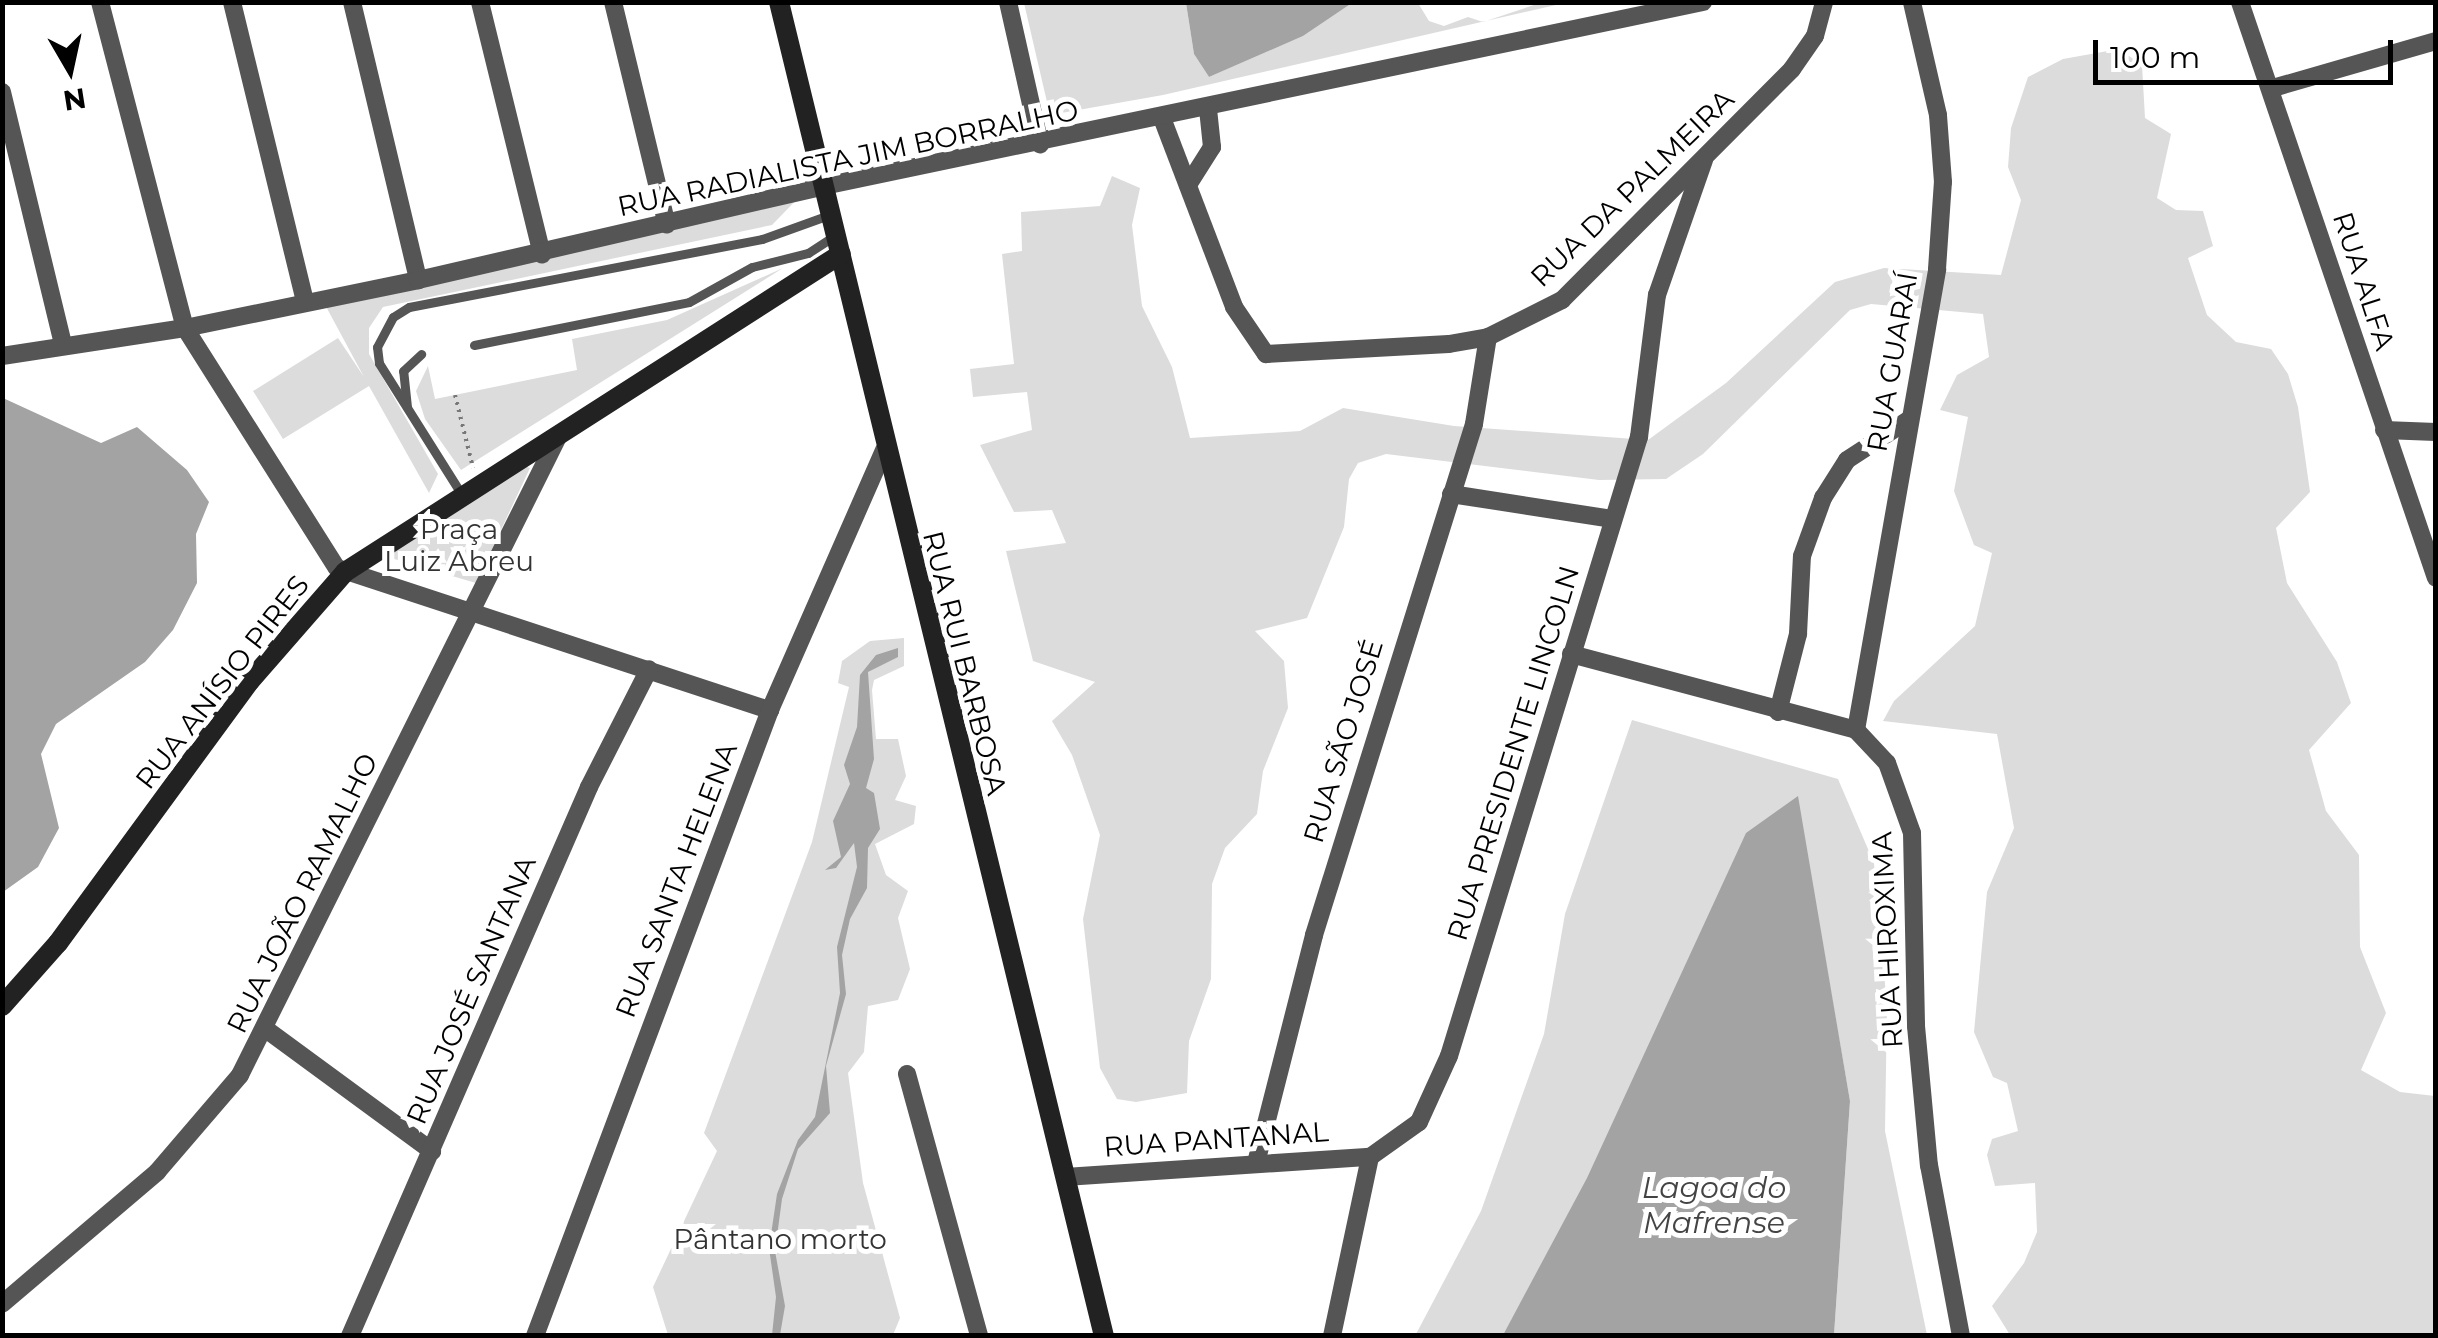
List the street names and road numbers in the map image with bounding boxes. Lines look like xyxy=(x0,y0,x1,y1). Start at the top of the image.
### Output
street label: RUA DA PALMEIRA xyxy=(1523,82,1741,294)
street label: RUA RADIALISTA JIM BORRALHO xyxy=(615,93,1081,223)
street label: RUA ALFA xyxy=(2326,208,2402,354)
street label: RUA GUARAÍ xyxy=(1860,270,1924,454)
street label: RUA RUI BARBOSA xyxy=(916,528,1014,798)
street label: RUA PRESIDENTE LINCOLN xyxy=(1440,562,1586,944)
street label: RUA ANÍSIO PIRES xyxy=(128,569,316,795)
street label: RUA SÃO JOSÉ xyxy=(1296,635,1390,847)
street label: RUA SANTA HELENA xyxy=(608,738,744,1022)
street label: RUA JOÃO RAMALHO xyxy=(220,748,384,1038)
street label: RUA HIROXIMA xyxy=(1865,831,1909,1049)
street label: RUA JOSÉ SANTANA xyxy=(399,851,543,1129)
street label: RUA PANTANAL xyxy=(1102,1114,1330,1164)

